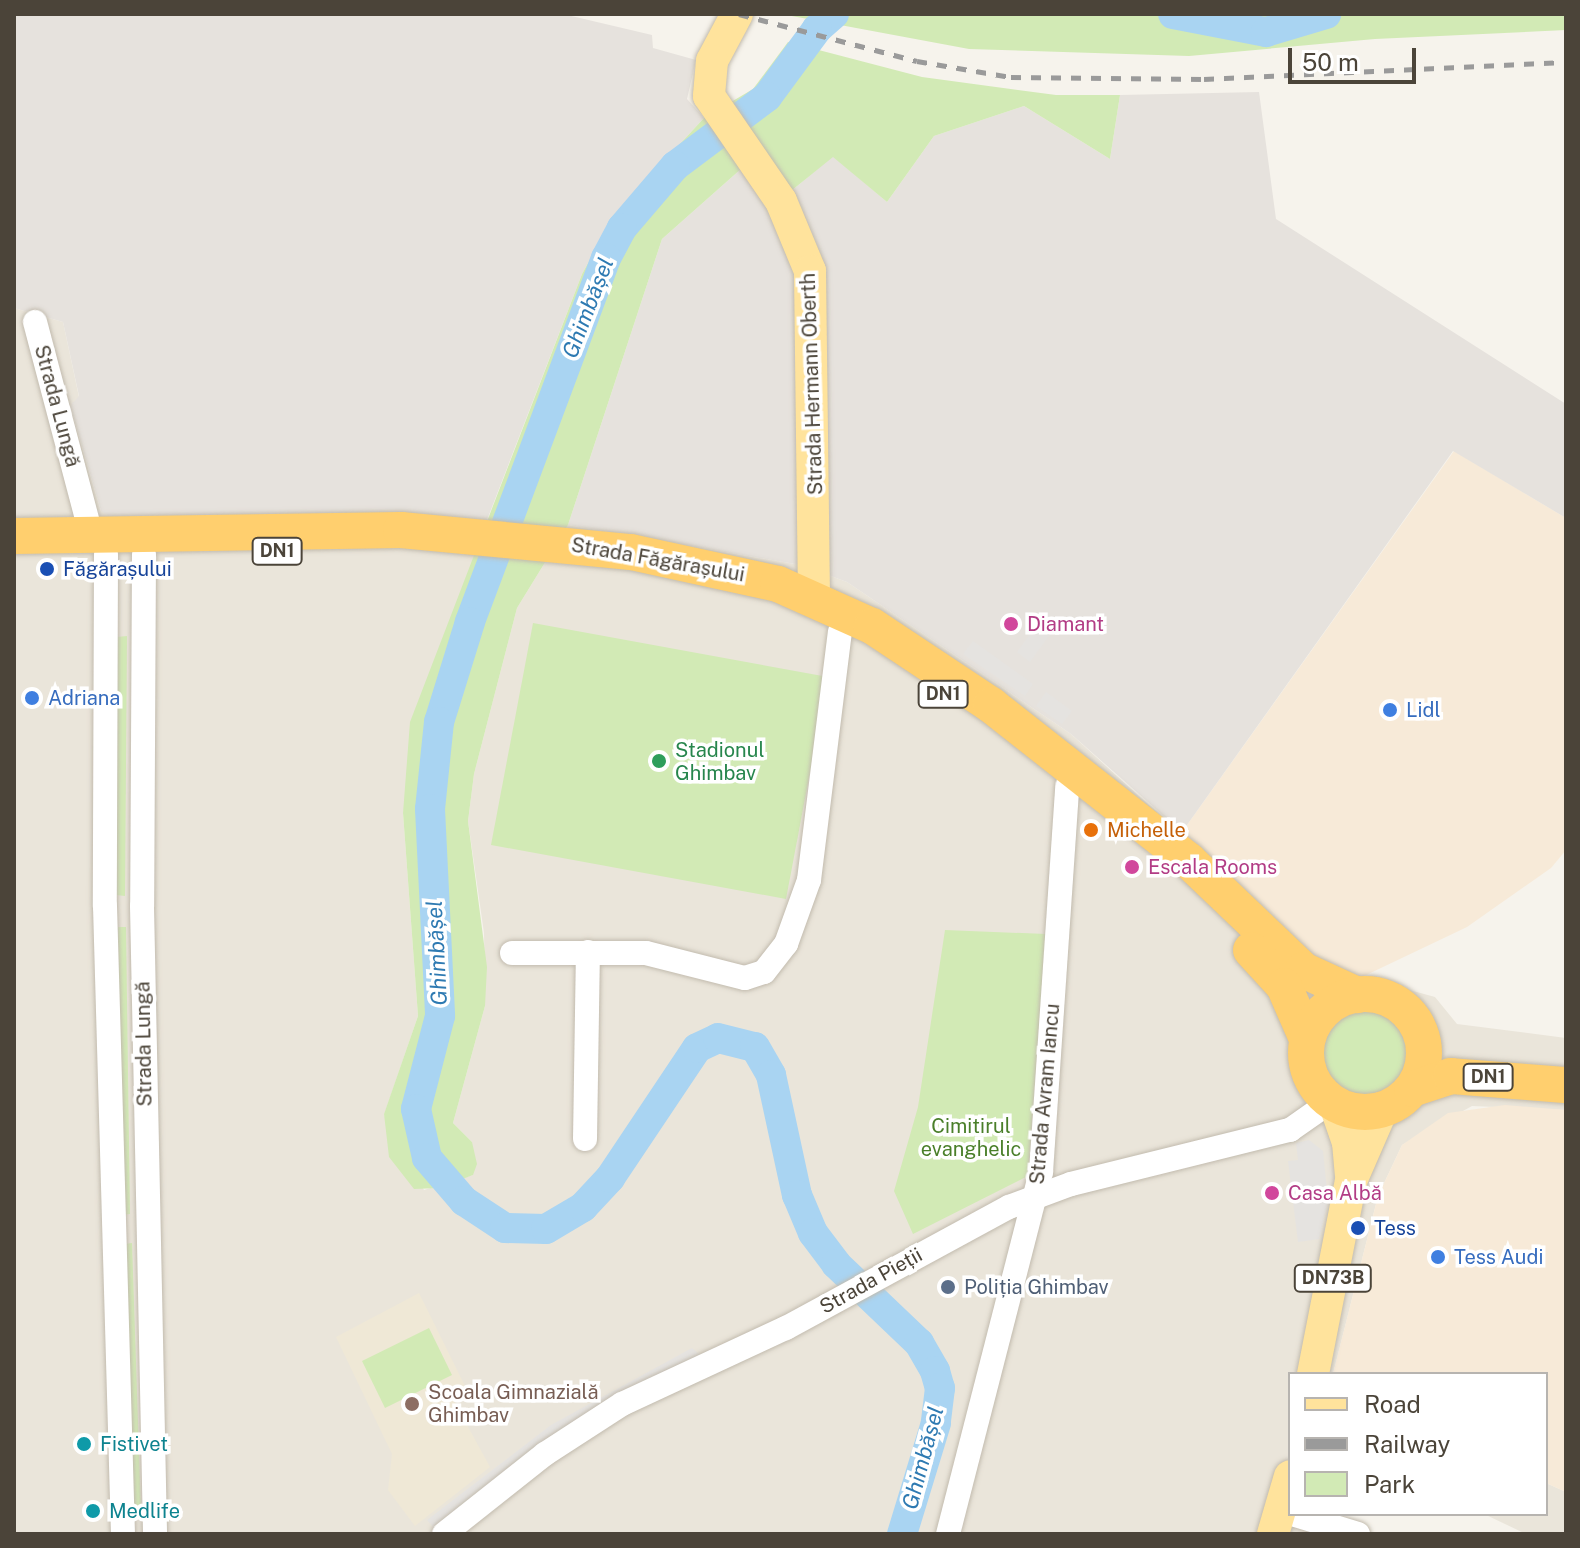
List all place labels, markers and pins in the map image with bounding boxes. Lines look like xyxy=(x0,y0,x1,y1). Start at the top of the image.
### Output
place label: Făgărașului xyxy=(63,557,172,581)
marker: Făgărașului xyxy=(38,560,56,578)
place label: Diamant xyxy=(1027,612,1104,636)
marker: Diamant xyxy=(1002,615,1020,633)
place label: Adriana xyxy=(48,686,120,710)
marker: Adriana xyxy=(23,689,41,707)
place label: Lidl xyxy=(1406,698,1441,722)
marker: Lidl xyxy=(1381,701,1399,719)
place label: Stadionul Ghimbav xyxy=(675,738,764,785)
marker: Stadionul Ghimbav xyxy=(650,752,668,770)
place label: Michelle xyxy=(1107,818,1186,842)
marker: Michelle xyxy=(1082,821,1100,839)
place label: Escala Rooms xyxy=(1148,855,1277,879)
marker: Escala Rooms xyxy=(1123,858,1141,876)
place label: Casa Albă xyxy=(1288,1181,1382,1205)
marker: Casa Albă xyxy=(1263,1184,1281,1202)
place label: Tess xyxy=(1374,1216,1416,1240)
marker: Tess xyxy=(1349,1219,1367,1237)
place label: Tess Audi xyxy=(1454,1245,1543,1269)
marker: Tess Audi xyxy=(1429,1248,1447,1266)
place label: Poliția Ghimbav xyxy=(964,1275,1109,1299)
marker: Poliția Ghimbav xyxy=(939,1278,957,1296)
place label: Scoala Gimnazială Ghimbav xyxy=(428,1380,599,1427)
marker: Scoala Gimnazială Ghimbav xyxy=(403,1395,421,1413)
place label: Fistivet xyxy=(100,1432,168,1456)
marker: Fistivet xyxy=(75,1435,93,1453)
place label: Medlife xyxy=(109,1499,180,1523)
marker: Medlife xyxy=(84,1502,102,1520)

